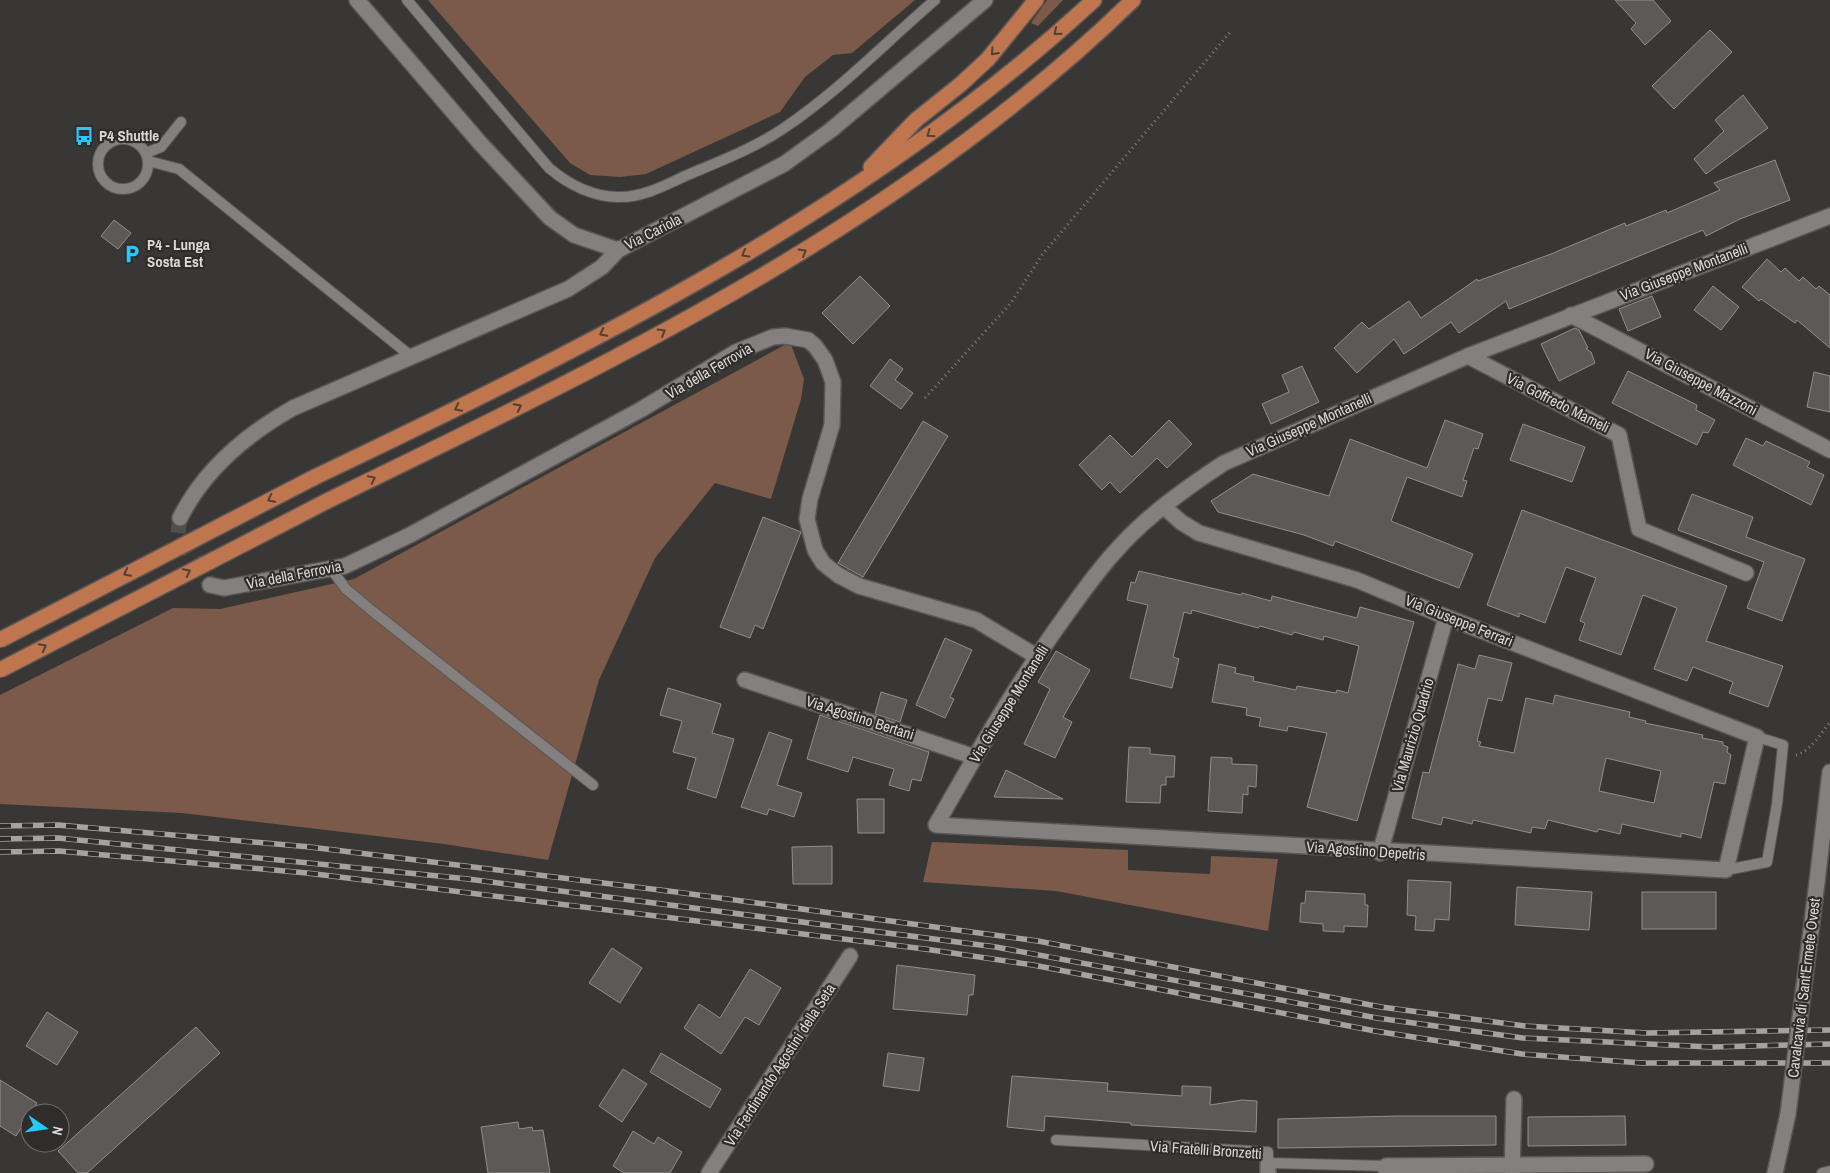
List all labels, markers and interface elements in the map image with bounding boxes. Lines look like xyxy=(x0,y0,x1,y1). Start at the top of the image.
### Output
one-way arrow xyxy=(1054,27,1063,36)
one-way arrow xyxy=(991,46,1000,55)
bus stop icon: P4 Shuttle xyxy=(73,125,95,147)
place label: P4 Shuttle xyxy=(99,125,159,146)
one-way arrow xyxy=(927,128,936,137)
street label: Via Cariola xyxy=(621,208,685,255)
place label: P4 - Lunga Sosta Est xyxy=(147,234,210,272)
street label: Via Giuseppe Montanelli xyxy=(1617,238,1751,306)
parking icon: P4 - Lunga Sosta Est xyxy=(121,243,143,265)
one-way arrow xyxy=(741,248,750,258)
one-way arrow xyxy=(798,248,807,258)
one-way arrow xyxy=(599,327,608,337)
one-way arrow xyxy=(657,328,666,338)
street label: Via della Ferrovia xyxy=(662,337,756,404)
street label: Via Giuseppe Mazzoni xyxy=(1641,343,1761,420)
street label: Via Goffredo Mameli xyxy=(1503,368,1613,438)
street label: Via Giuseppe Montanelli xyxy=(1243,387,1375,462)
one-way arrow xyxy=(455,402,464,412)
one-way arrow xyxy=(513,403,522,413)
one-way arrow xyxy=(367,475,376,485)
one-way arrow xyxy=(268,493,277,503)
street label: Via della Ferrovia xyxy=(245,555,343,594)
one-way arrow xyxy=(123,567,132,577)
one-way arrow xyxy=(182,568,191,578)
street label: Via Giuseppe Ferrari xyxy=(1402,589,1516,652)
street label: Via Giuseppe Montanelli xyxy=(964,641,1053,767)
one-way arrow xyxy=(38,643,47,653)
street label: Via Maurizio Quadrio xyxy=(1386,675,1439,794)
street label: Via Agostino Bertani xyxy=(803,690,917,745)
street label: Via Agostino Depetris xyxy=(1306,836,1426,865)
street label: Cavalcavia di Sant'Ermete Ovest xyxy=(1782,896,1825,1079)
street label: Via Ferdinando Agostini della Seta xyxy=(719,979,840,1150)
north arrow xyxy=(20,1103,70,1153)
text: N xyxy=(48,1125,67,1137)
street label: Via Fratelli Bronzetti xyxy=(1149,1135,1263,1164)

